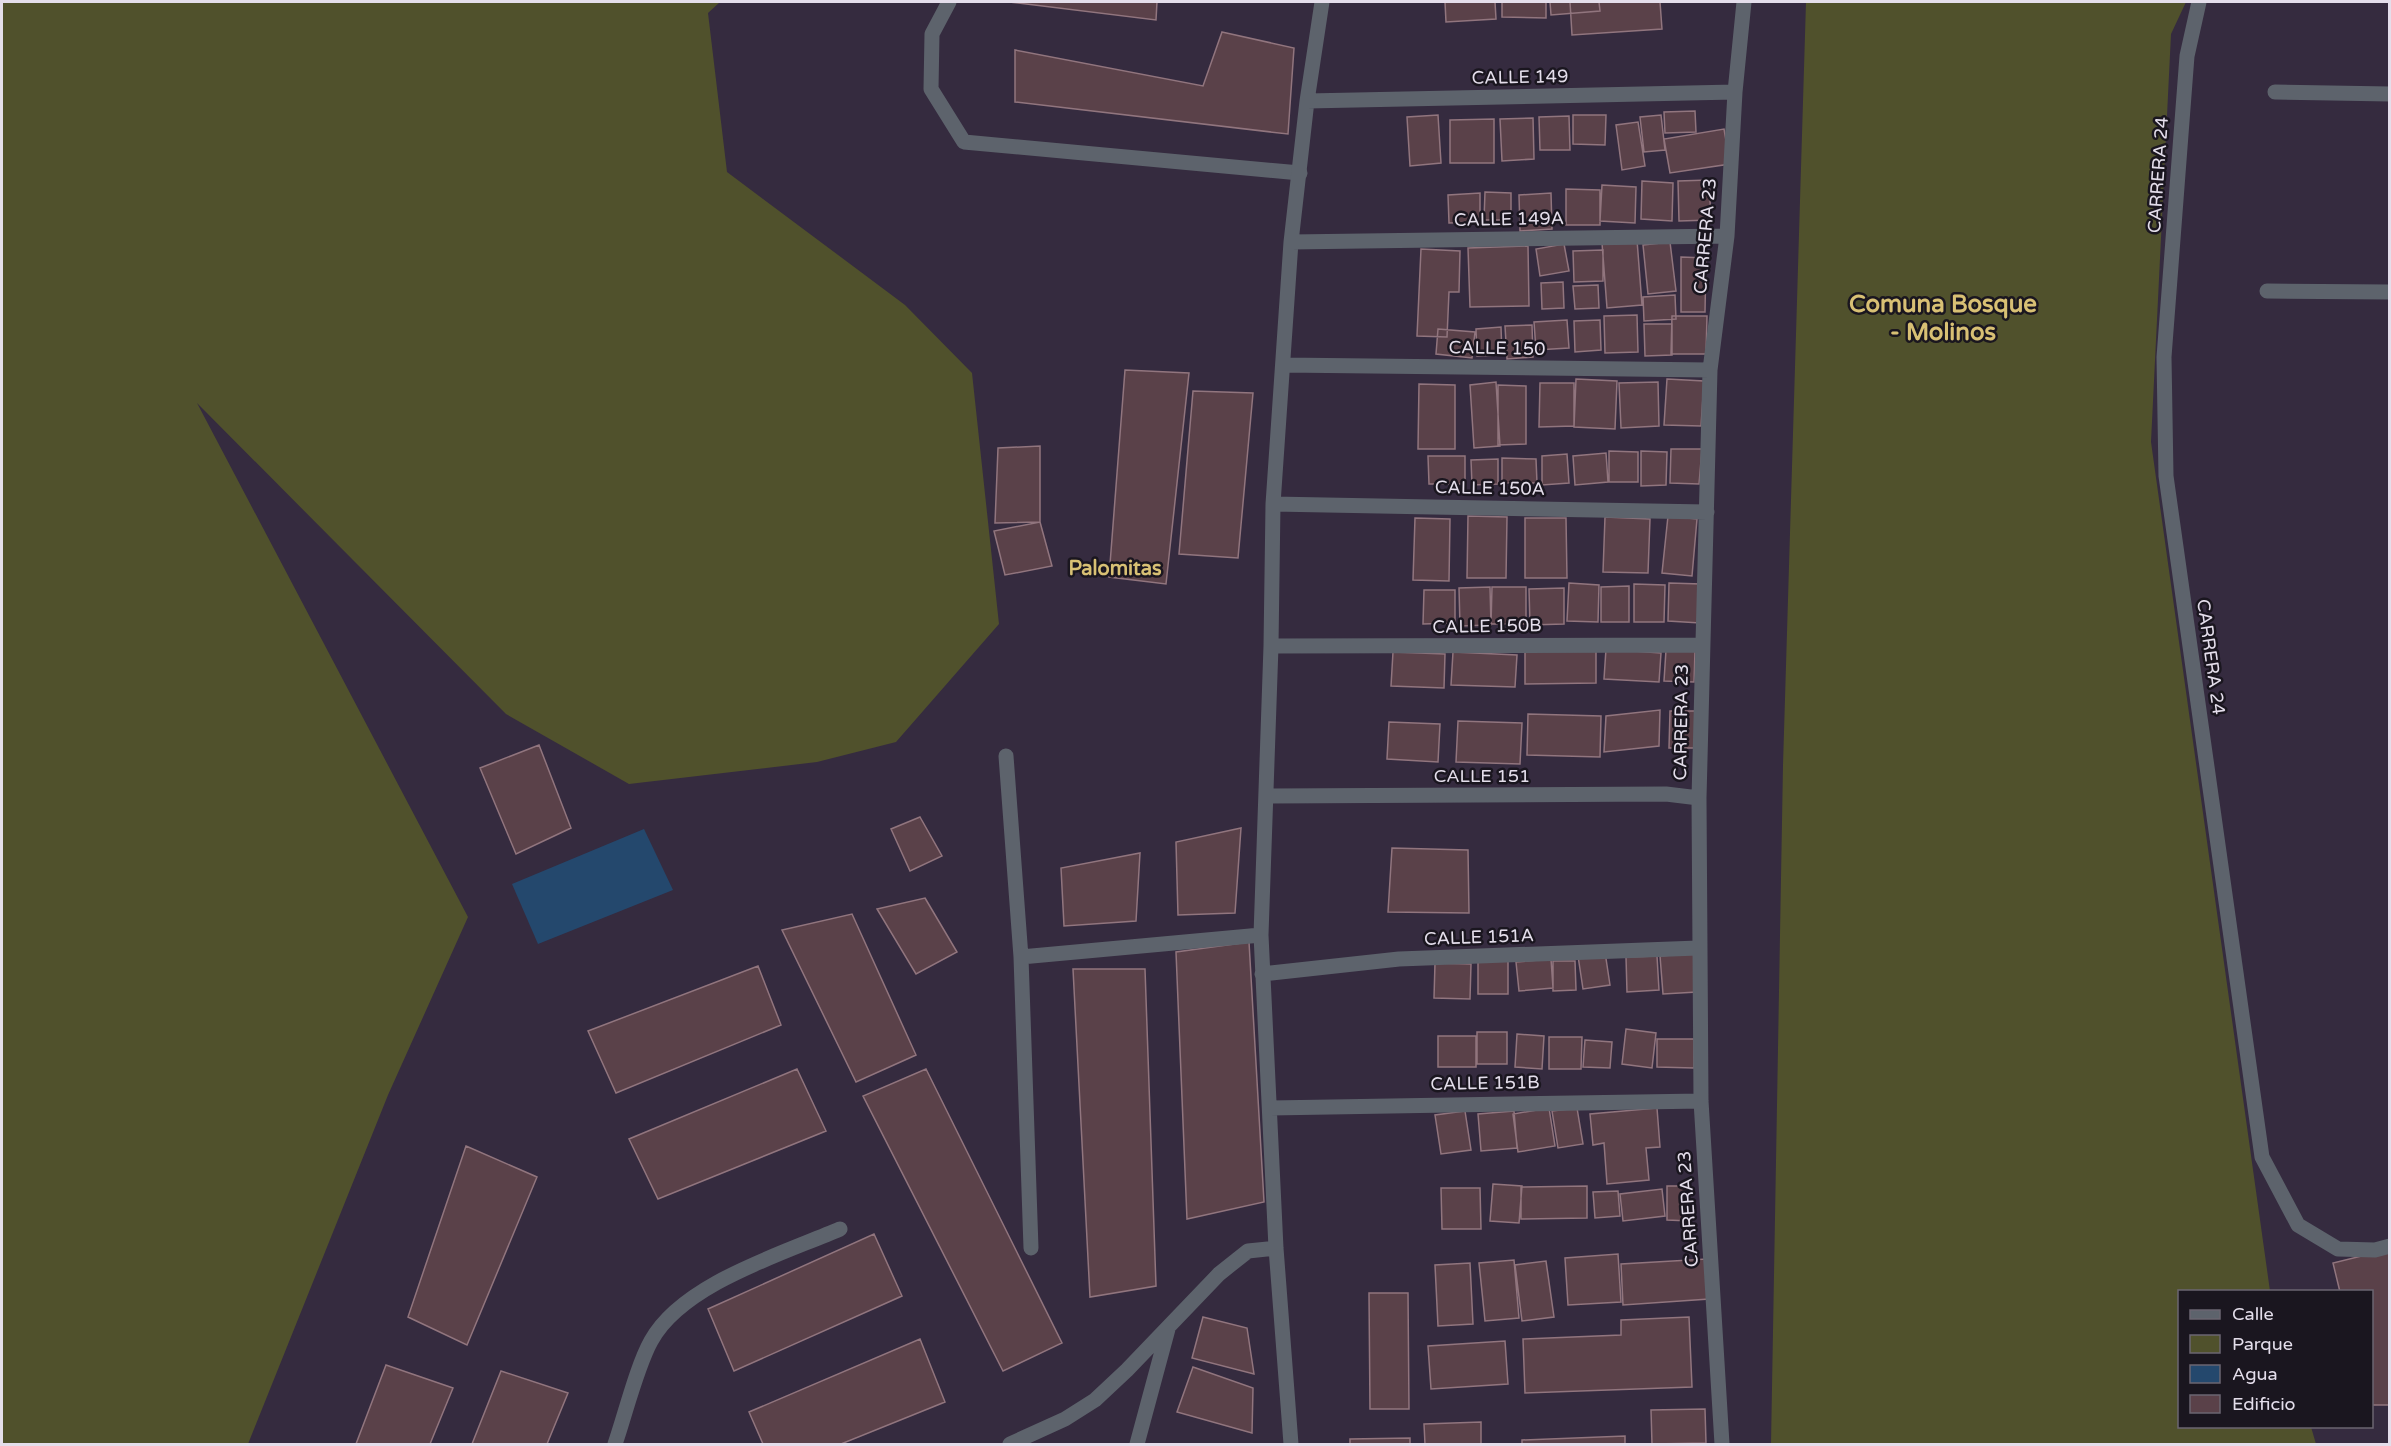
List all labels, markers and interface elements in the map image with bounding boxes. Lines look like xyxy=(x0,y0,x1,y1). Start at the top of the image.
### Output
street label: CALLE 149 xyxy=(1471,65,1569,89)
street label: CARRERA 24 xyxy=(2143,116,2173,234)
street label: CARRERA 23 xyxy=(1689,177,1721,295)
street label: CALLE 149A xyxy=(1454,207,1564,231)
district label: Comuna Bosque - Molinos xyxy=(1849,290,2037,347)
street label: CALLE 150 xyxy=(1448,336,1546,360)
street label: CALLE 150A xyxy=(1435,476,1545,500)
district label: Palomitas xyxy=(1068,557,1162,581)
street label: CARRERA 24 xyxy=(2192,598,2230,716)
street label: CALLE 150B xyxy=(1432,614,1542,638)
street label: CARRERA 23 xyxy=(1669,664,1693,780)
street label: CALLE 151 xyxy=(1434,765,1530,787)
street label: CALLE 151A xyxy=(1424,924,1534,950)
street label: CALLE 151B xyxy=(1430,1071,1540,1095)
street label: CARRERA 23 xyxy=(1673,1150,1703,1268)
legend xyxy=(2178,1290,2373,1428)
text: Calle xyxy=(2232,1303,2274,1325)
text: Parque xyxy=(2232,1333,2293,1355)
text: Agua xyxy=(2232,1363,2278,1385)
text: Edificio xyxy=(2232,1393,2296,1415)

